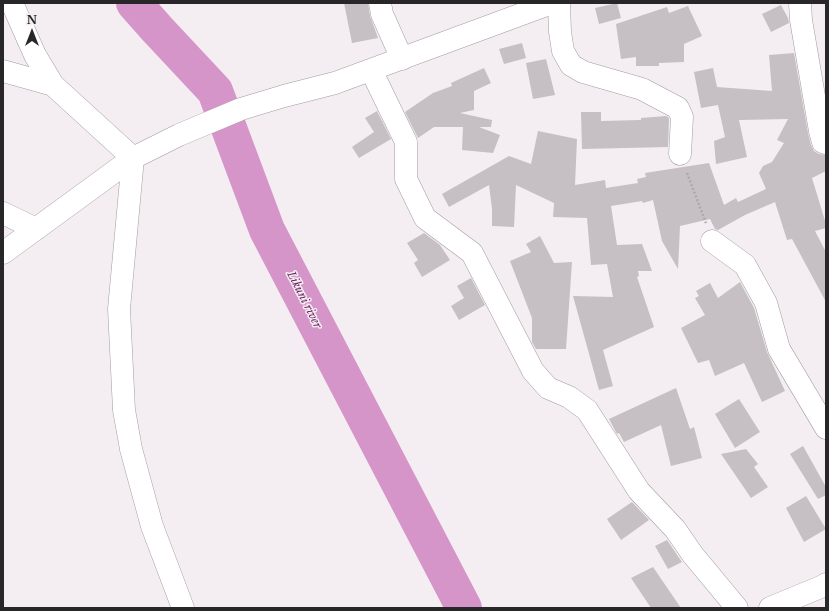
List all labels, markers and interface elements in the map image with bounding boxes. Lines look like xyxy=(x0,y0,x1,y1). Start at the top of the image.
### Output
north arrow xyxy=(12,12,52,52)
text: N xyxy=(27,13,37,27)
water label: Likuni river xyxy=(284,269,324,331)

